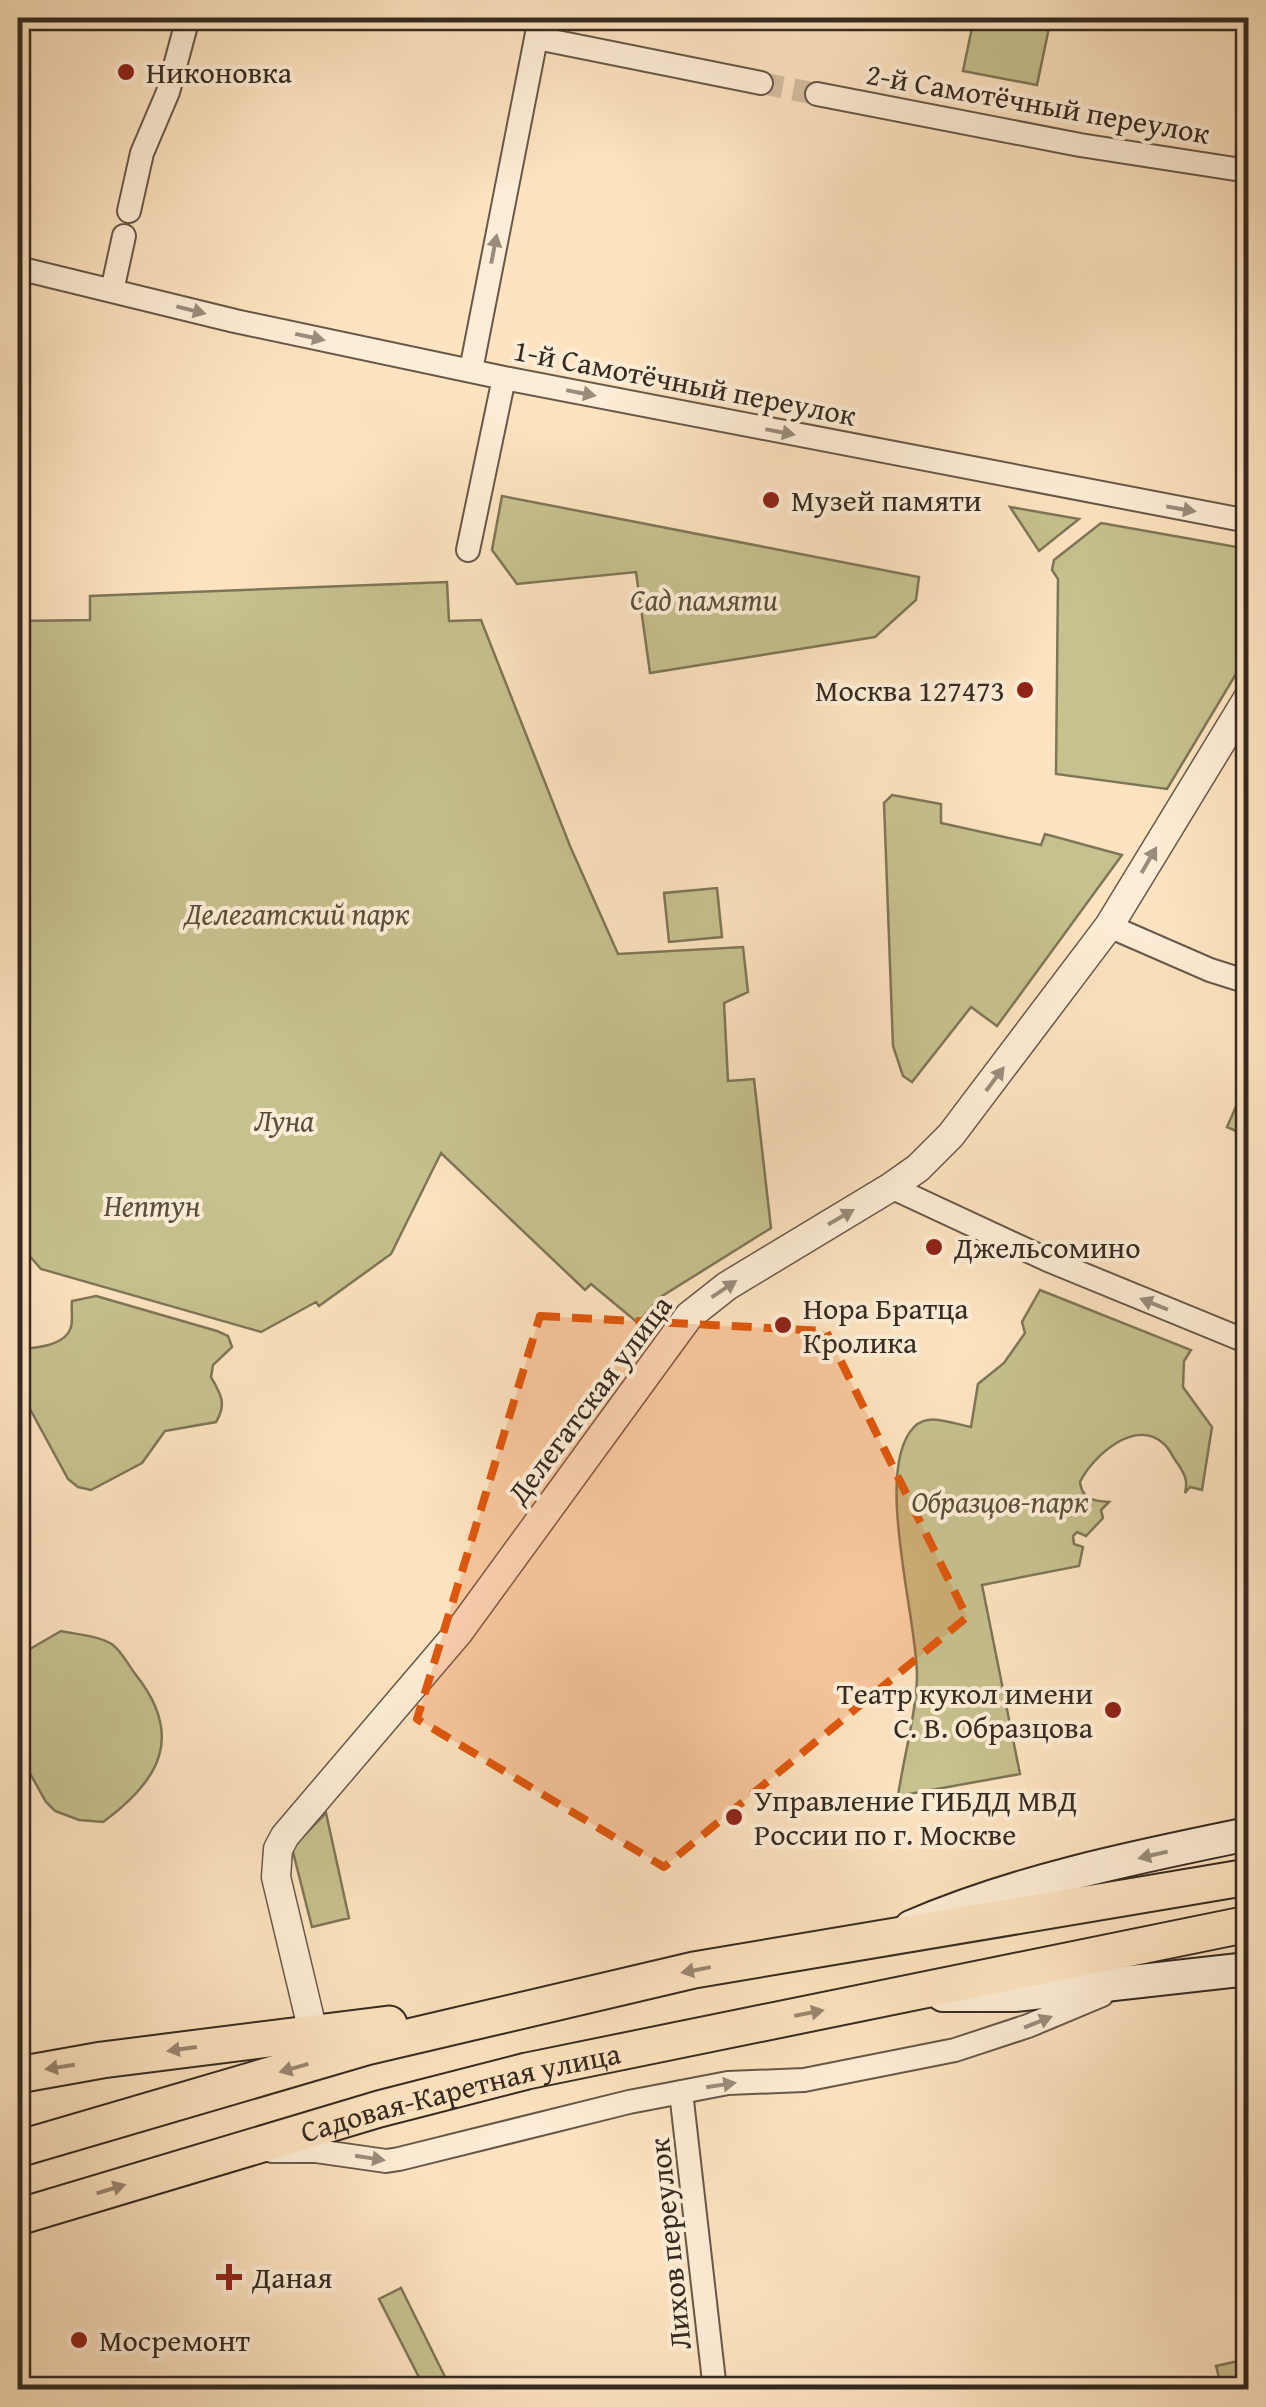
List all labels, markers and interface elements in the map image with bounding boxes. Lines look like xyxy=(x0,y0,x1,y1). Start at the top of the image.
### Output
place label: Никоновка xyxy=(146,50,293,94)
street label: 2-й Самотёчный переулок xyxy=(863,51,1213,155)
marker: Никоновка xyxy=(115,61,137,83)
one-way arrow xyxy=(487,233,503,264)
one-way arrow xyxy=(176,303,207,318)
street label: 1-й Самотёчный переулок xyxy=(510,327,860,437)
one-way arrow xyxy=(295,329,326,345)
one-way arrow xyxy=(566,385,597,401)
one-way arrow xyxy=(765,424,796,440)
place label: Музей памяти xyxy=(791,478,982,522)
marker: Музей памяти xyxy=(760,489,782,511)
one-way arrow xyxy=(1166,502,1197,518)
park label: Сад памяти xyxy=(630,577,778,621)
place label: Москва 127473 xyxy=(815,668,1005,712)
marker: Москва 127473 xyxy=(1014,679,1036,701)
one-way arrow xyxy=(1140,846,1157,874)
park label: Делегатский парк xyxy=(182,891,410,935)
one-way arrow xyxy=(984,1066,1005,1092)
park label: Луна xyxy=(254,1098,314,1142)
park label: Нептун xyxy=(104,1183,200,1227)
one-way arrow xyxy=(827,1209,855,1227)
place label: Джельсомино xyxy=(953,1225,1141,1269)
marker: Джельсомино xyxy=(923,1236,945,1258)
one-way arrow xyxy=(710,1280,738,1298)
street label: Делегатская улица xyxy=(495,1285,683,1513)
place label: Нора Братца Кролика xyxy=(803,1286,969,1364)
one-way arrow xyxy=(1139,1295,1169,1311)
marker: Нора Братца Кролика xyxy=(772,1314,794,1336)
park label: Образцов-парк xyxy=(911,1479,1089,1523)
place label: Театр кукол имени С. В. Образцова xyxy=(837,1671,1094,1749)
marker: Театр кукол имени С. В. Образцова xyxy=(1102,1699,1124,1721)
place label: Управление ГИБДД МВД России по г. Москве xyxy=(754,1778,1077,1856)
marker: Управление ГИБДД МВД России по г. Москве xyxy=(723,1806,745,1828)
one-way arrow xyxy=(1137,1848,1168,1863)
one-way arrow xyxy=(680,1962,711,1978)
one-way arrow xyxy=(794,2005,825,2020)
one-way arrow xyxy=(1023,2013,1053,2029)
street label: Садовая-Каретная улица xyxy=(295,2030,625,2153)
one-way arrow xyxy=(166,2042,197,2058)
one-way arrow xyxy=(43,2059,75,2075)
one-way arrow xyxy=(278,2061,309,2076)
one-way arrow xyxy=(706,2077,738,2092)
street label: Лихов переулок xyxy=(636,2136,702,2352)
one-way arrow xyxy=(355,2151,387,2166)
one-way arrow xyxy=(96,2181,126,2196)
place label: Даная xyxy=(251,2255,332,2299)
marker: Даная xyxy=(216,2264,242,2290)
place label: Мосремонт xyxy=(99,2318,251,2362)
marker: Мосремонт xyxy=(68,2329,90,2351)

